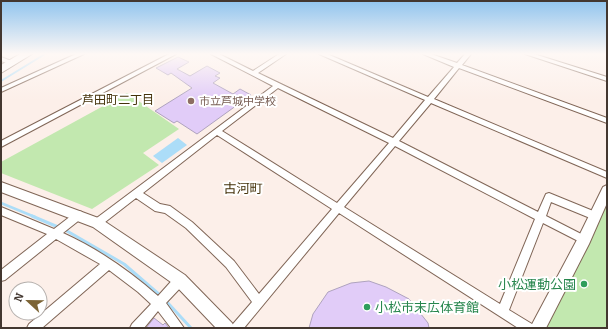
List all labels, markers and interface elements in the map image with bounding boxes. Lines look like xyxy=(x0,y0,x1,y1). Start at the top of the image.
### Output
district label: 芦田町二丁目 xyxy=(82,93,154,107)
place label: 市立芦城中学校 xyxy=(199,95,276,108)
marker: 市立芦城中学校 xyxy=(186,96,196,106)
district label: 古河町 xyxy=(223,181,263,196)
place label: 小松運動公園 xyxy=(498,277,576,292)
marker: 小松運動公園 xyxy=(579,279,589,289)
north arrow xyxy=(8,281,48,321)
text: N xyxy=(12,291,27,304)
place label: 小松市末広体育館 xyxy=(375,300,479,315)
marker: 小松市末広体育館 xyxy=(362,302,372,312)

